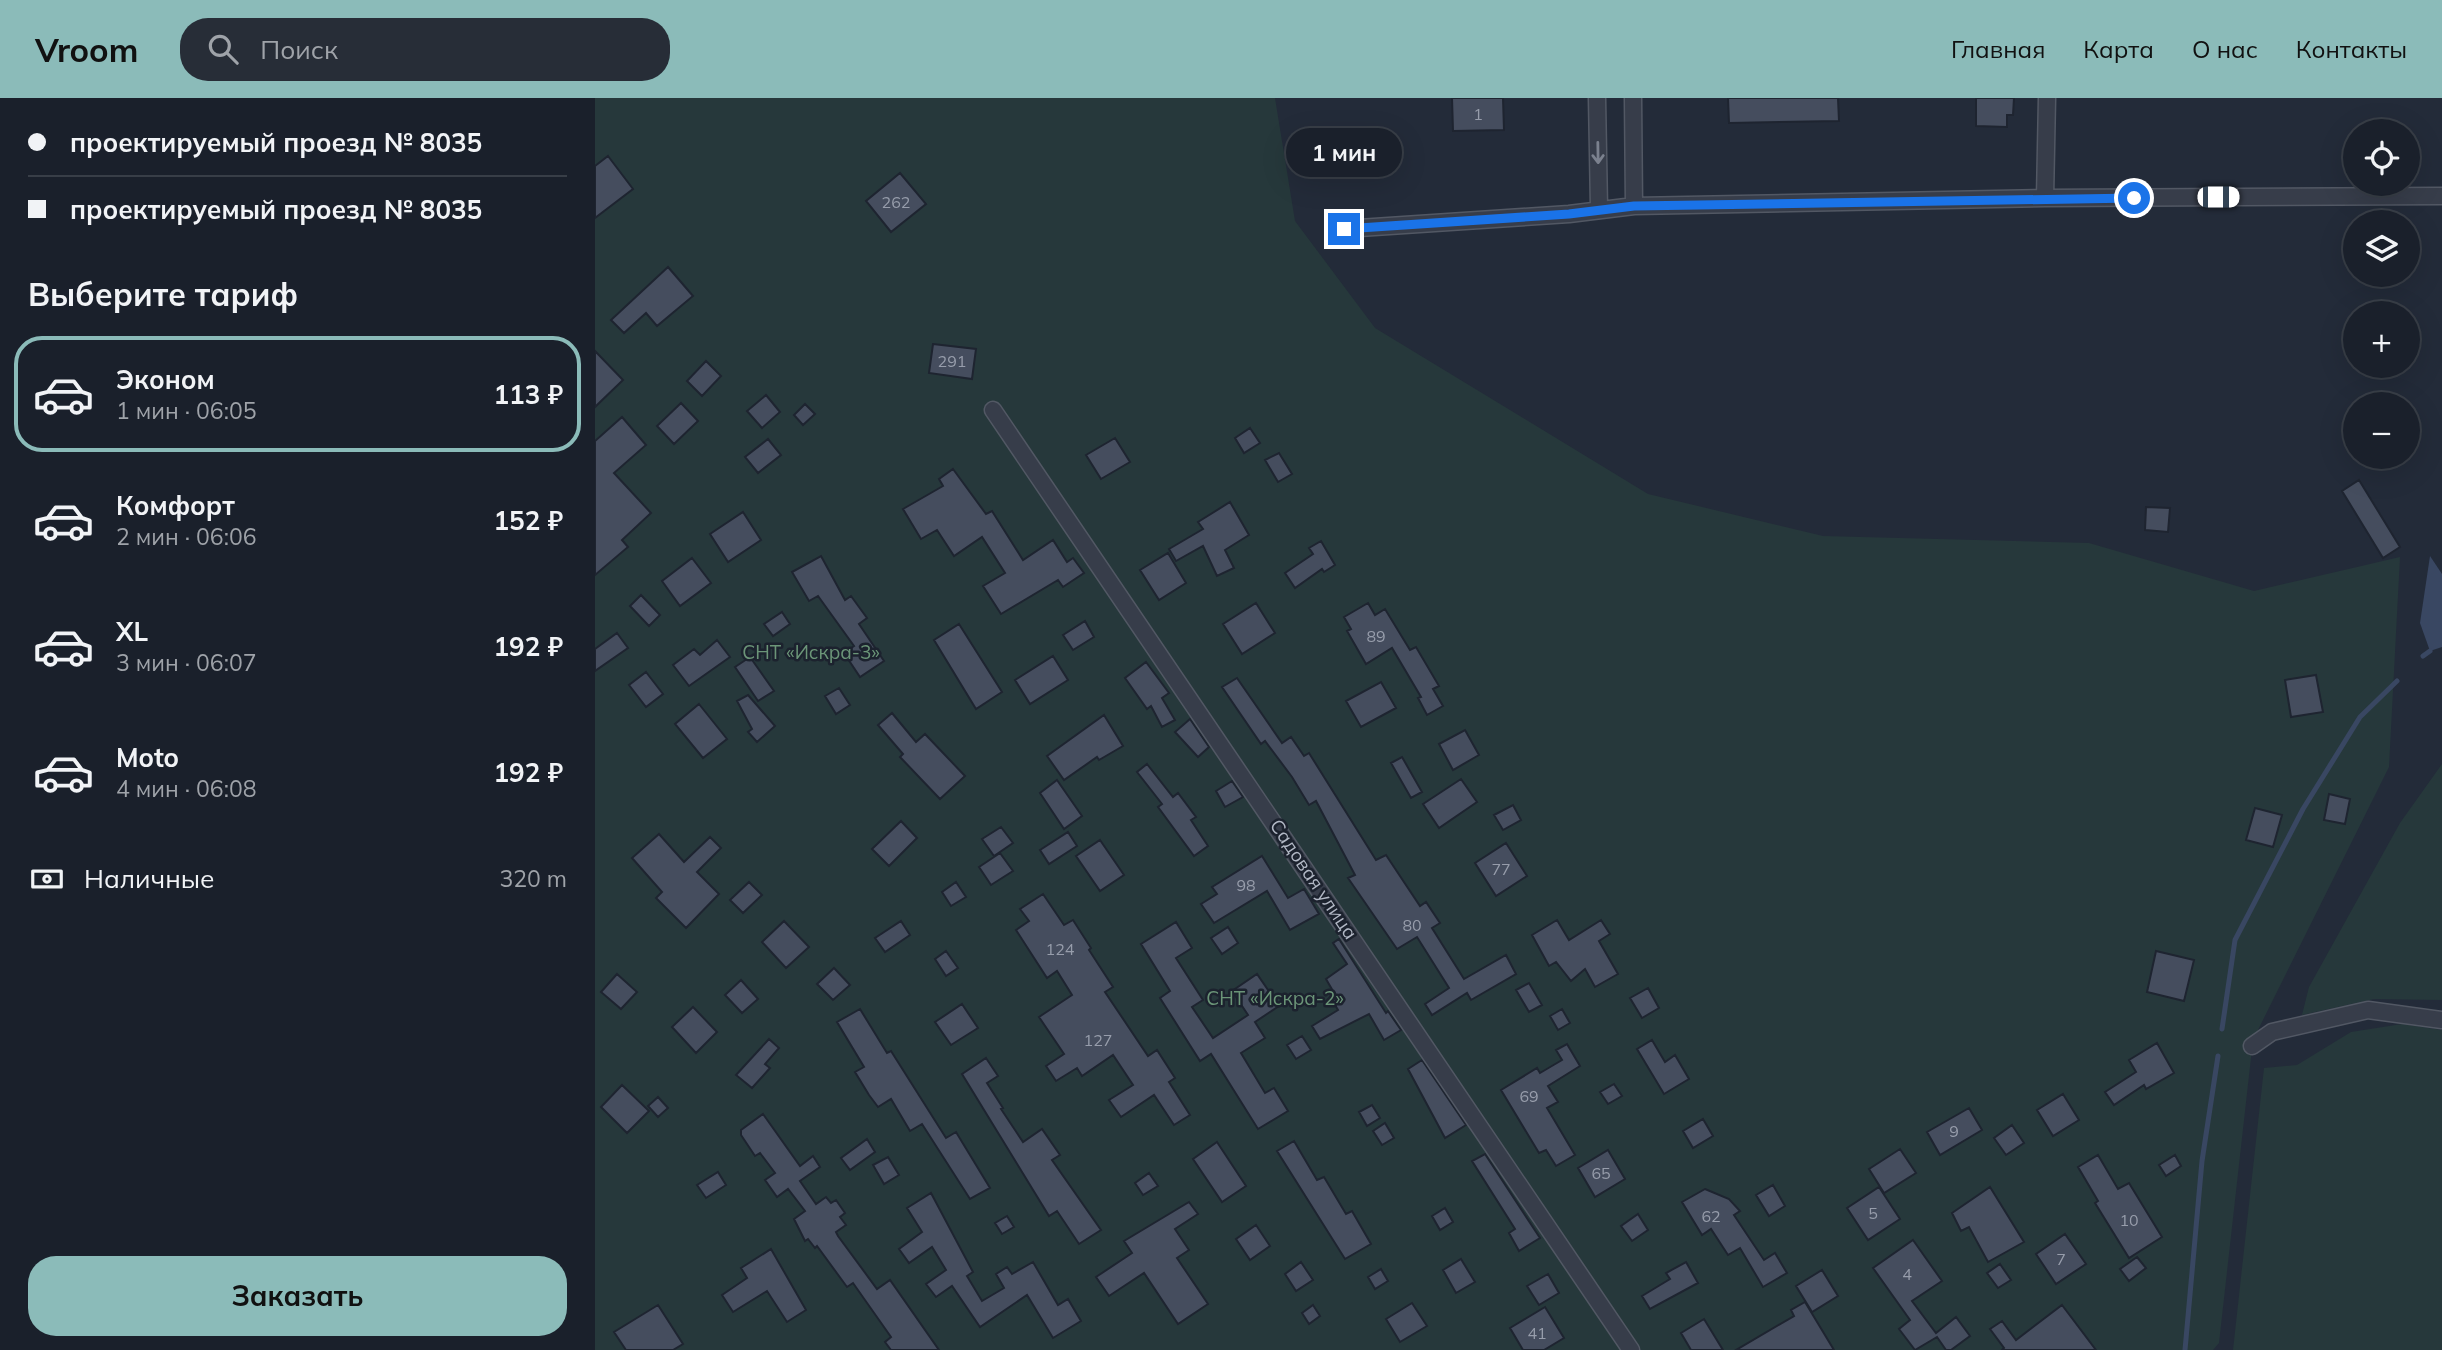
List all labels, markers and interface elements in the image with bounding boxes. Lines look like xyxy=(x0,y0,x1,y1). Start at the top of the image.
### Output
search box xyxy=(180,18,670,81)
text: Vroom xyxy=(35,29,138,70)
icon: search xyxy=(204,30,242,68)
text: Поиск xyxy=(260,33,338,66)
text: Главная xyxy=(1951,34,2045,64)
text: Карта xyxy=(2083,34,2154,64)
text: О нас xyxy=(2192,34,2258,64)
text: Контакты xyxy=(2296,34,2407,64)
house number: 1 xyxy=(1473,104,1483,124)
map controls xyxy=(2343,119,2420,469)
button: locate xyxy=(2343,119,2420,196)
text: проектируемый проезд № 8035 xyxy=(70,126,482,159)
callout: 1 мин xyxy=(1286,128,1402,176)
text: 1 мин xyxy=(1312,138,1376,167)
one-way arrow xyxy=(1591,141,1605,164)
route start xyxy=(2118,182,2150,214)
car xyxy=(2198,187,2240,208)
house number: 262 xyxy=(882,192,910,212)
text: проектируемый проезд № 8035 xyxy=(70,193,482,226)
button: layers xyxy=(2343,210,2420,287)
route end xyxy=(1328,213,1360,245)
text: Выберите тариф xyxy=(28,274,298,314)
button: + xyxy=(2343,301,2420,378)
house number: 291 xyxy=(938,351,966,371)
icon: car xyxy=(32,363,95,426)
text: Эконом xyxy=(116,363,215,396)
text: 113 ₽ xyxy=(493,378,563,411)
button: − xyxy=(2343,392,2420,469)
text: 1 мин · 06:05 xyxy=(116,396,256,425)
icon: car xyxy=(32,489,95,552)
text: Комфорт xyxy=(116,489,235,522)
text: 152 ₽ xyxy=(493,504,563,537)
text: 2 мин · 06:06 xyxy=(116,522,256,551)
icon: car xyxy=(32,615,95,678)
text: XL xyxy=(116,615,148,648)
house number: 89 xyxy=(1366,626,1386,646)
text: 192 ₽ xyxy=(493,630,563,663)
park label: СНТ «Искра-3» xyxy=(742,640,880,664)
text: 3 мин · 06:07 xyxy=(116,648,256,677)
icon: car xyxy=(32,741,95,804)
text: Moto xyxy=(116,741,179,774)
text: 192 ₽ xyxy=(493,756,563,789)
text: 4 мин · 06:08 xyxy=(116,774,256,803)
street label: Садовая улица xyxy=(1265,814,1363,944)
house number: 77 xyxy=(1491,859,1511,879)
icon: cash xyxy=(28,860,66,898)
text: Наличные xyxy=(84,862,214,895)
text: 320 m xyxy=(499,864,567,893)
house number: 98 xyxy=(1236,875,1256,895)
house number: 80 xyxy=(1402,915,1422,935)
house number: 124 xyxy=(1046,939,1075,959)
park label: СНТ «Искра-2» xyxy=(1206,986,1344,1010)
house number: 127 xyxy=(1084,1030,1112,1050)
house number: 69 xyxy=(1519,1086,1539,1106)
house number: 9 xyxy=(1949,1121,1959,1141)
house number: 65 xyxy=(1591,1163,1611,1183)
house number: 5 xyxy=(1868,1203,1878,1223)
house number: 62 xyxy=(1701,1206,1721,1226)
house number: 10 xyxy=(2119,1210,2139,1230)
house number: 7 xyxy=(2056,1249,2066,1269)
button: Заказать xyxy=(28,1256,567,1336)
house number: 4 xyxy=(1902,1264,1912,1284)
house number: 41 xyxy=(1527,1323,1547,1343)

